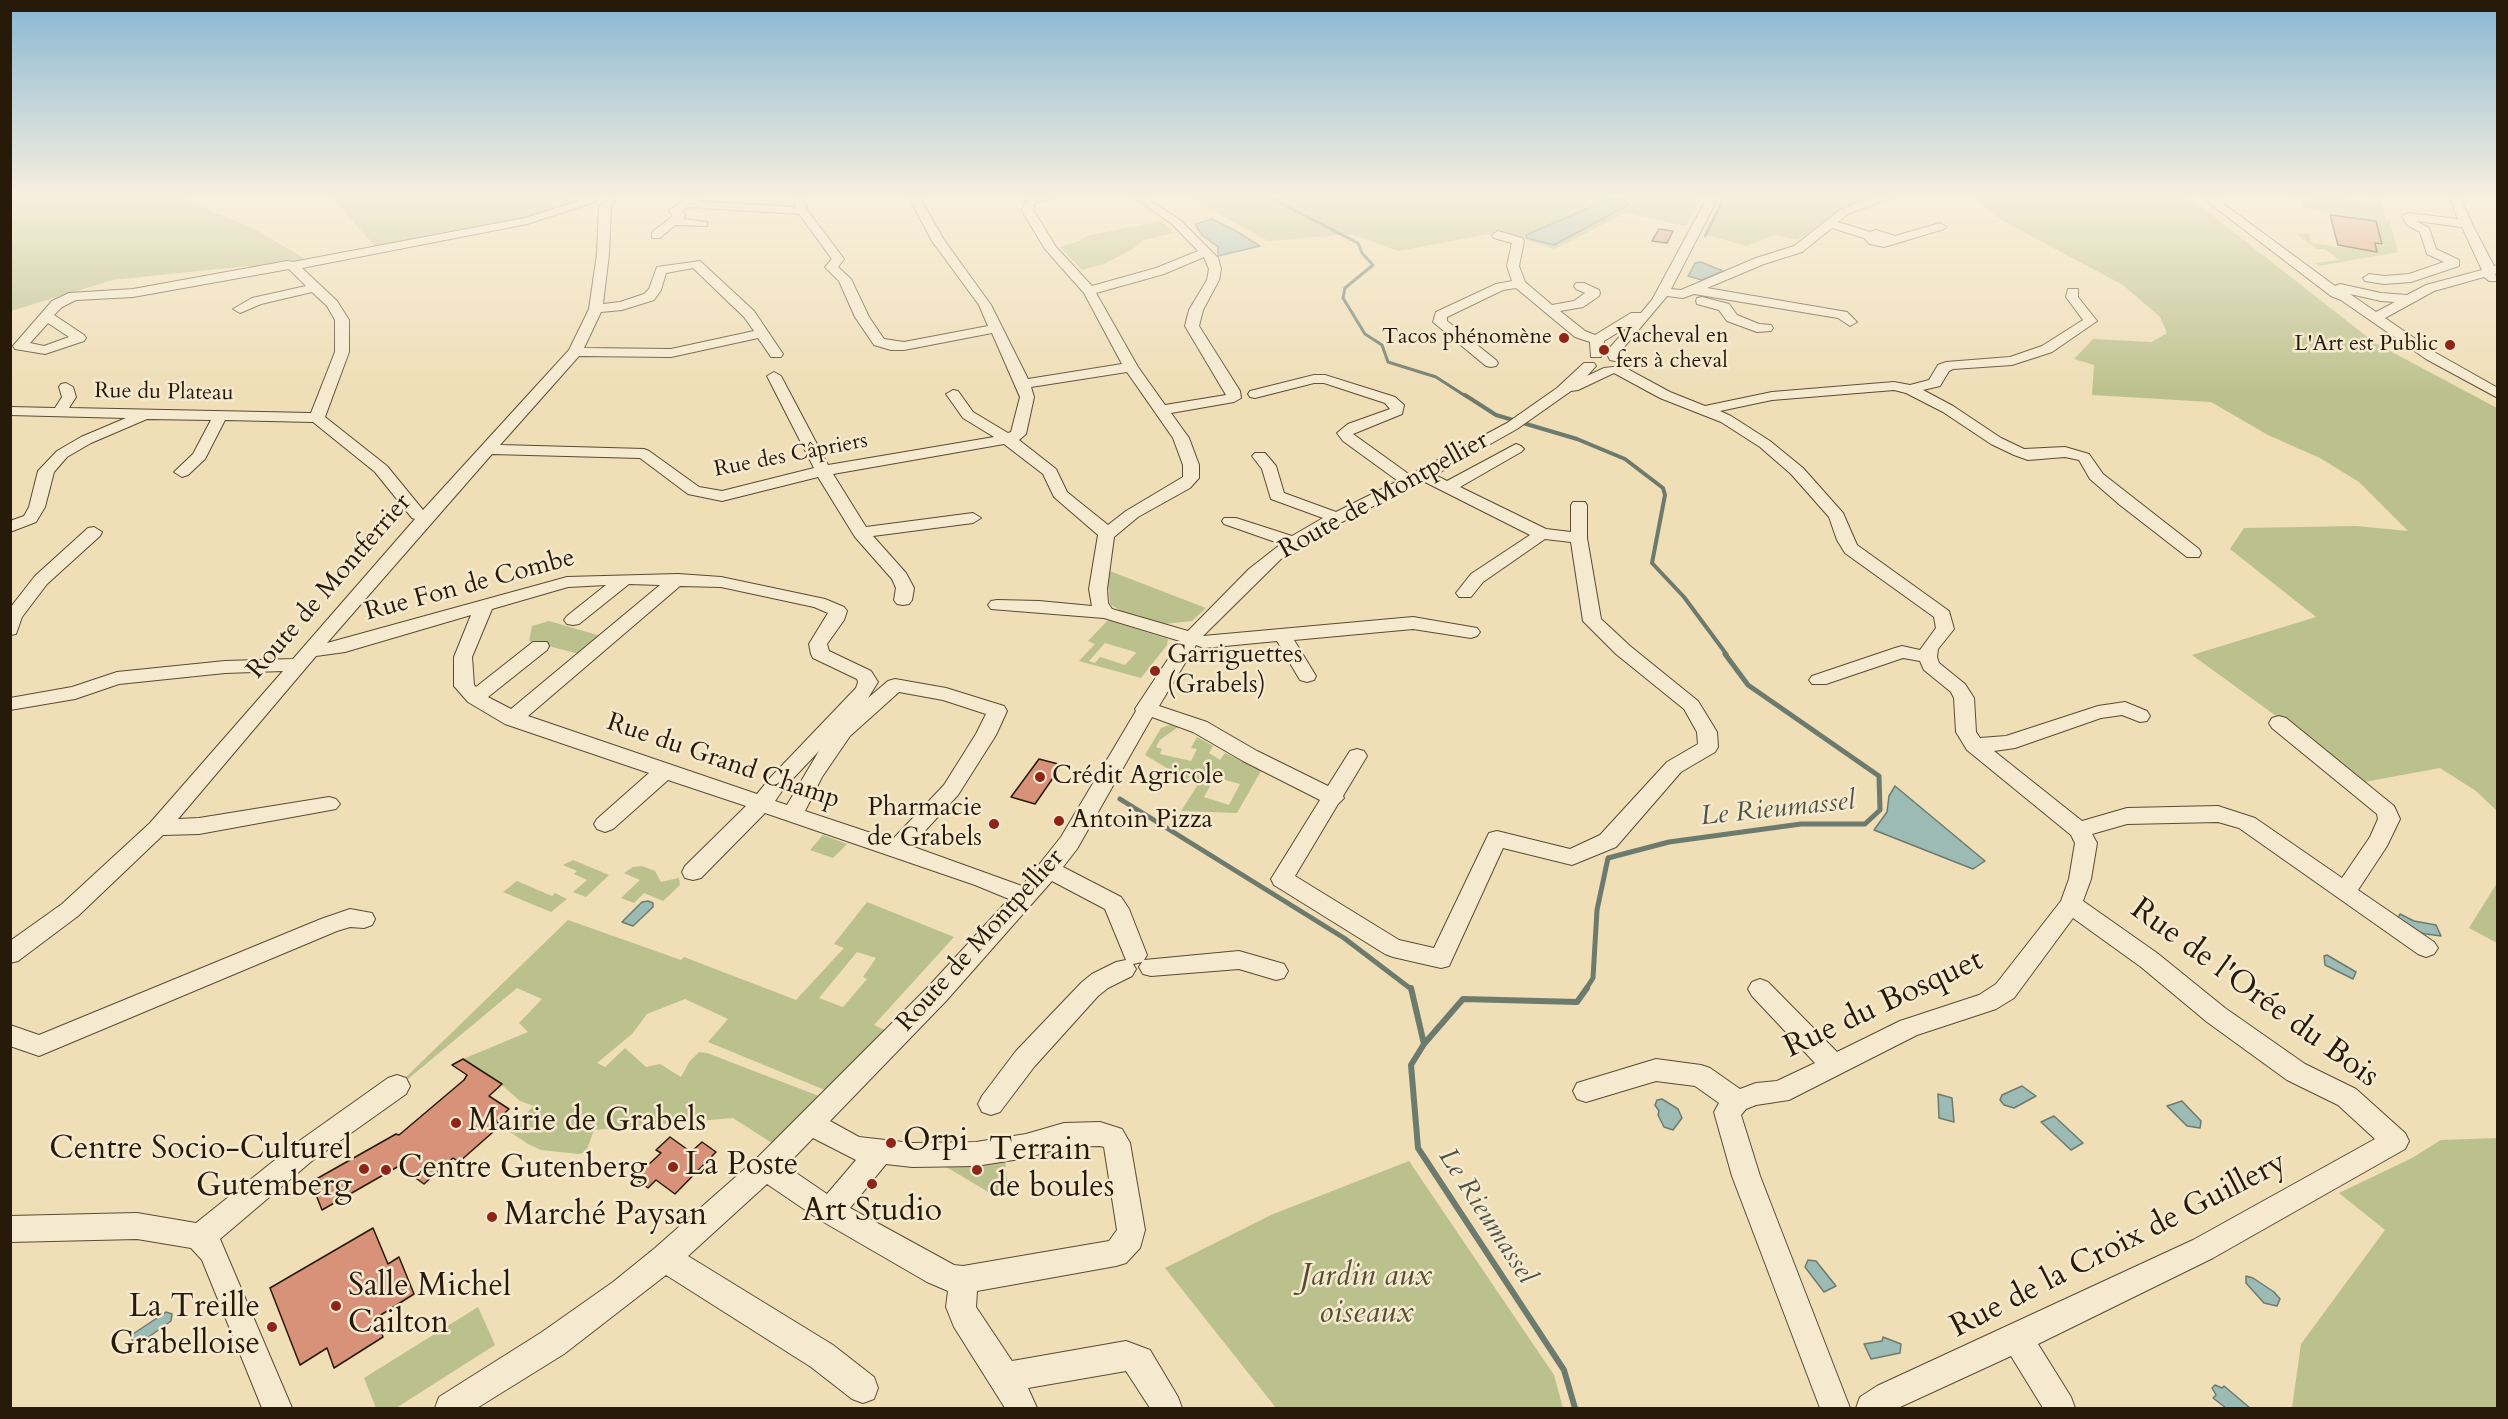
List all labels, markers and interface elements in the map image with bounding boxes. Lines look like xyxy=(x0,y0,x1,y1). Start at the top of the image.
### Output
place label: Vacheval en fers à cheval xyxy=(1616,324,1728,376)
place label: Tacos phénomène xyxy=(1382,325,1552,351)
marker: Tacos phénomène xyxy=(1557,331,1571,345)
place label: L'Art est Public xyxy=(2294,332,2438,358)
marker: L'Art est Public xyxy=(2443,338,2457,352)
marker: Vacheval en fers à cheval xyxy=(1597,343,1611,357)
street label: Rue du Plateau xyxy=(94,379,234,407)
street label: Route de Montpellier xyxy=(1274,425,1494,567)
street label: Rue des Câpriers xyxy=(712,428,870,484)
street label: Route de Montferrier xyxy=(241,488,419,686)
street label: Rue Fon de Combe xyxy=(362,543,578,629)
place label: Garriguettes (Grabels) xyxy=(1167,640,1303,702)
marker: Garriguettes (Grabels) xyxy=(1148,664,1162,678)
street label: Rue du Grand Champ xyxy=(602,707,844,817)
place label: Crédit Agricole xyxy=(1052,761,1224,793)
marker: Crédit Agricole xyxy=(1033,770,1047,784)
water label: Le Rieumassel xyxy=(1699,786,1857,834)
place label: Pharmacie de Grabels xyxy=(867,793,982,855)
place label: Antoin Pizza xyxy=(1071,805,1213,837)
marker: Antoin Pizza xyxy=(1052,814,1066,828)
marker: Pharmacie de Grabels xyxy=(987,817,1001,831)
street label: Route de Montpellier xyxy=(891,843,1071,1039)
street label: Rue de l'Orée du Bois xyxy=(2122,891,2386,1097)
street label: Rue du Bosquet xyxy=(1778,942,1990,1068)
place label: Mairie de Grabels xyxy=(468,1104,706,1142)
marker: Mairie de Grabels xyxy=(449,1116,463,1130)
place label: Orpi xyxy=(903,1124,968,1162)
place label: Centre Socio-Culturel Gutemberg xyxy=(49,1132,352,1207)
place label: Terrain de boules xyxy=(989,1133,1115,1208)
marker: Orpi xyxy=(884,1136,898,1150)
water label: Le Rieumassel xyxy=(1430,1143,1542,1291)
street label: Rue de la Croix de Guillery xyxy=(1945,1144,2293,1348)
place label: La Poste xyxy=(685,1148,798,1186)
place label: Centre Gutenberg xyxy=(398,1151,647,1189)
marker: La Poste xyxy=(666,1160,680,1174)
marker: Centre Socio-Culturel Gutemberg xyxy=(357,1162,371,1176)
marker: Centre Gutenberg xyxy=(379,1163,393,1177)
marker: Terrain de boules xyxy=(970,1163,984,1177)
marker: Art Studio xyxy=(865,1177,879,1191)
place label: Art Studio xyxy=(802,1194,942,1232)
place label: Marché Paysan xyxy=(504,1198,707,1236)
marker: Marché Paysan xyxy=(485,1210,499,1224)
park label: Jardin aux oiseaux xyxy=(1300,1259,1432,1334)
place label: Salle Michel Cailton xyxy=(348,1269,511,1344)
place label: La Treille Grabelloise xyxy=(110,1290,260,1365)
marker: Salle Michel Cailton xyxy=(329,1299,343,1313)
marker: La Treille Grabelloise xyxy=(265,1320,279,1334)

